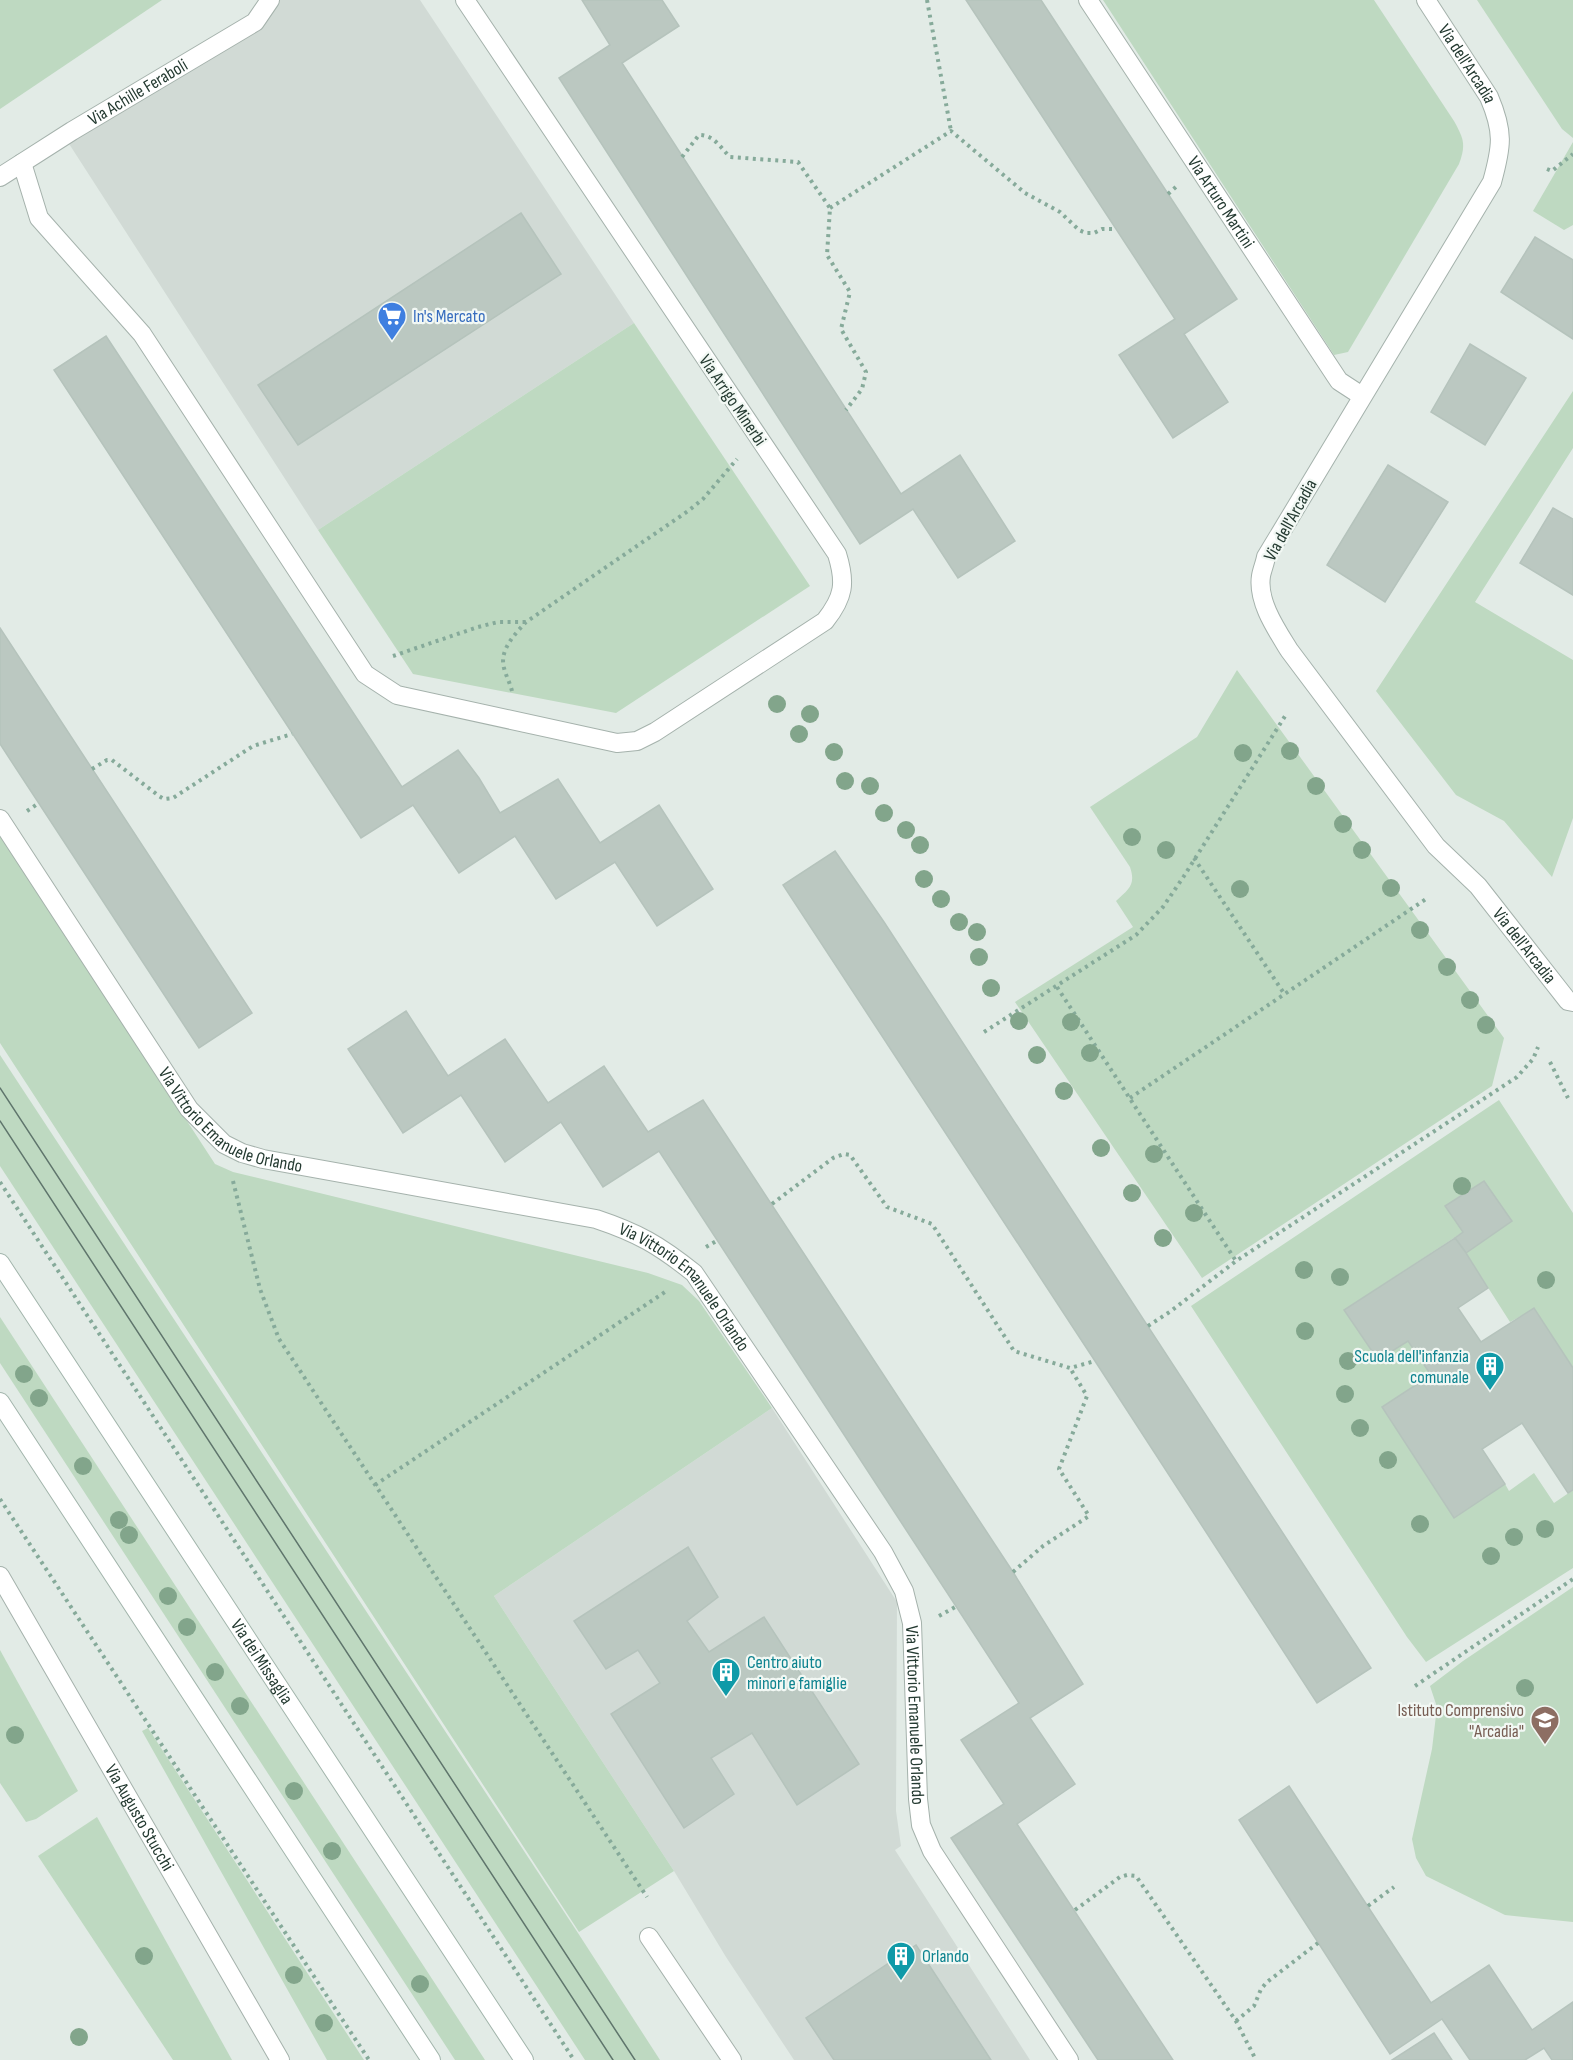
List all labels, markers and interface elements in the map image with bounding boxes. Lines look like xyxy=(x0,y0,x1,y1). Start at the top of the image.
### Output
street label: Via dell'Arcadia xyxy=(1434,20,1500,106)
street label: Via Achille Feraboli xyxy=(85,55,192,130)
street label: Via Arturo Martini xyxy=(1183,152,1259,252)
supermarket icon: In's Mercato xyxy=(376,300,408,342)
place label: In's Mercato xyxy=(413,306,485,327)
street label: Via Arrigo Minerbi xyxy=(694,351,771,450)
street label: Via dell'Arcadia xyxy=(1259,476,1321,565)
street label: Via dell'Arcadia xyxy=(1488,904,1560,988)
street label: Via Vittorio Emanuele Orlando xyxy=(154,1064,304,1177)
street label: Via Vittorio Emanuele Orlando xyxy=(616,1218,754,1355)
place label: Scuola dell'infanzia comunale xyxy=(1354,1346,1469,1388)
building icon: Scuola dell'infanzia comunale xyxy=(1474,1350,1506,1392)
street label: Via dei Missaglia xyxy=(226,1615,297,1708)
street label: Via Vittorio Emanuele Orlando xyxy=(901,1625,929,1806)
place label: Centro aiuto minori e famiglie xyxy=(747,1652,847,1694)
building icon: Centro aiuto minori e famiglie xyxy=(710,1656,742,1698)
place label: Istituto Comprensivo "Arcadia" xyxy=(1397,1700,1524,1742)
school or university icon: Istituto Comprensivo "Arcadia" xyxy=(1529,1704,1561,1746)
street label: Via Augusto Stucchi xyxy=(100,1761,178,1875)
building icon: Orlando xyxy=(885,1940,917,1982)
place label: Orlando xyxy=(922,1946,969,1967)

